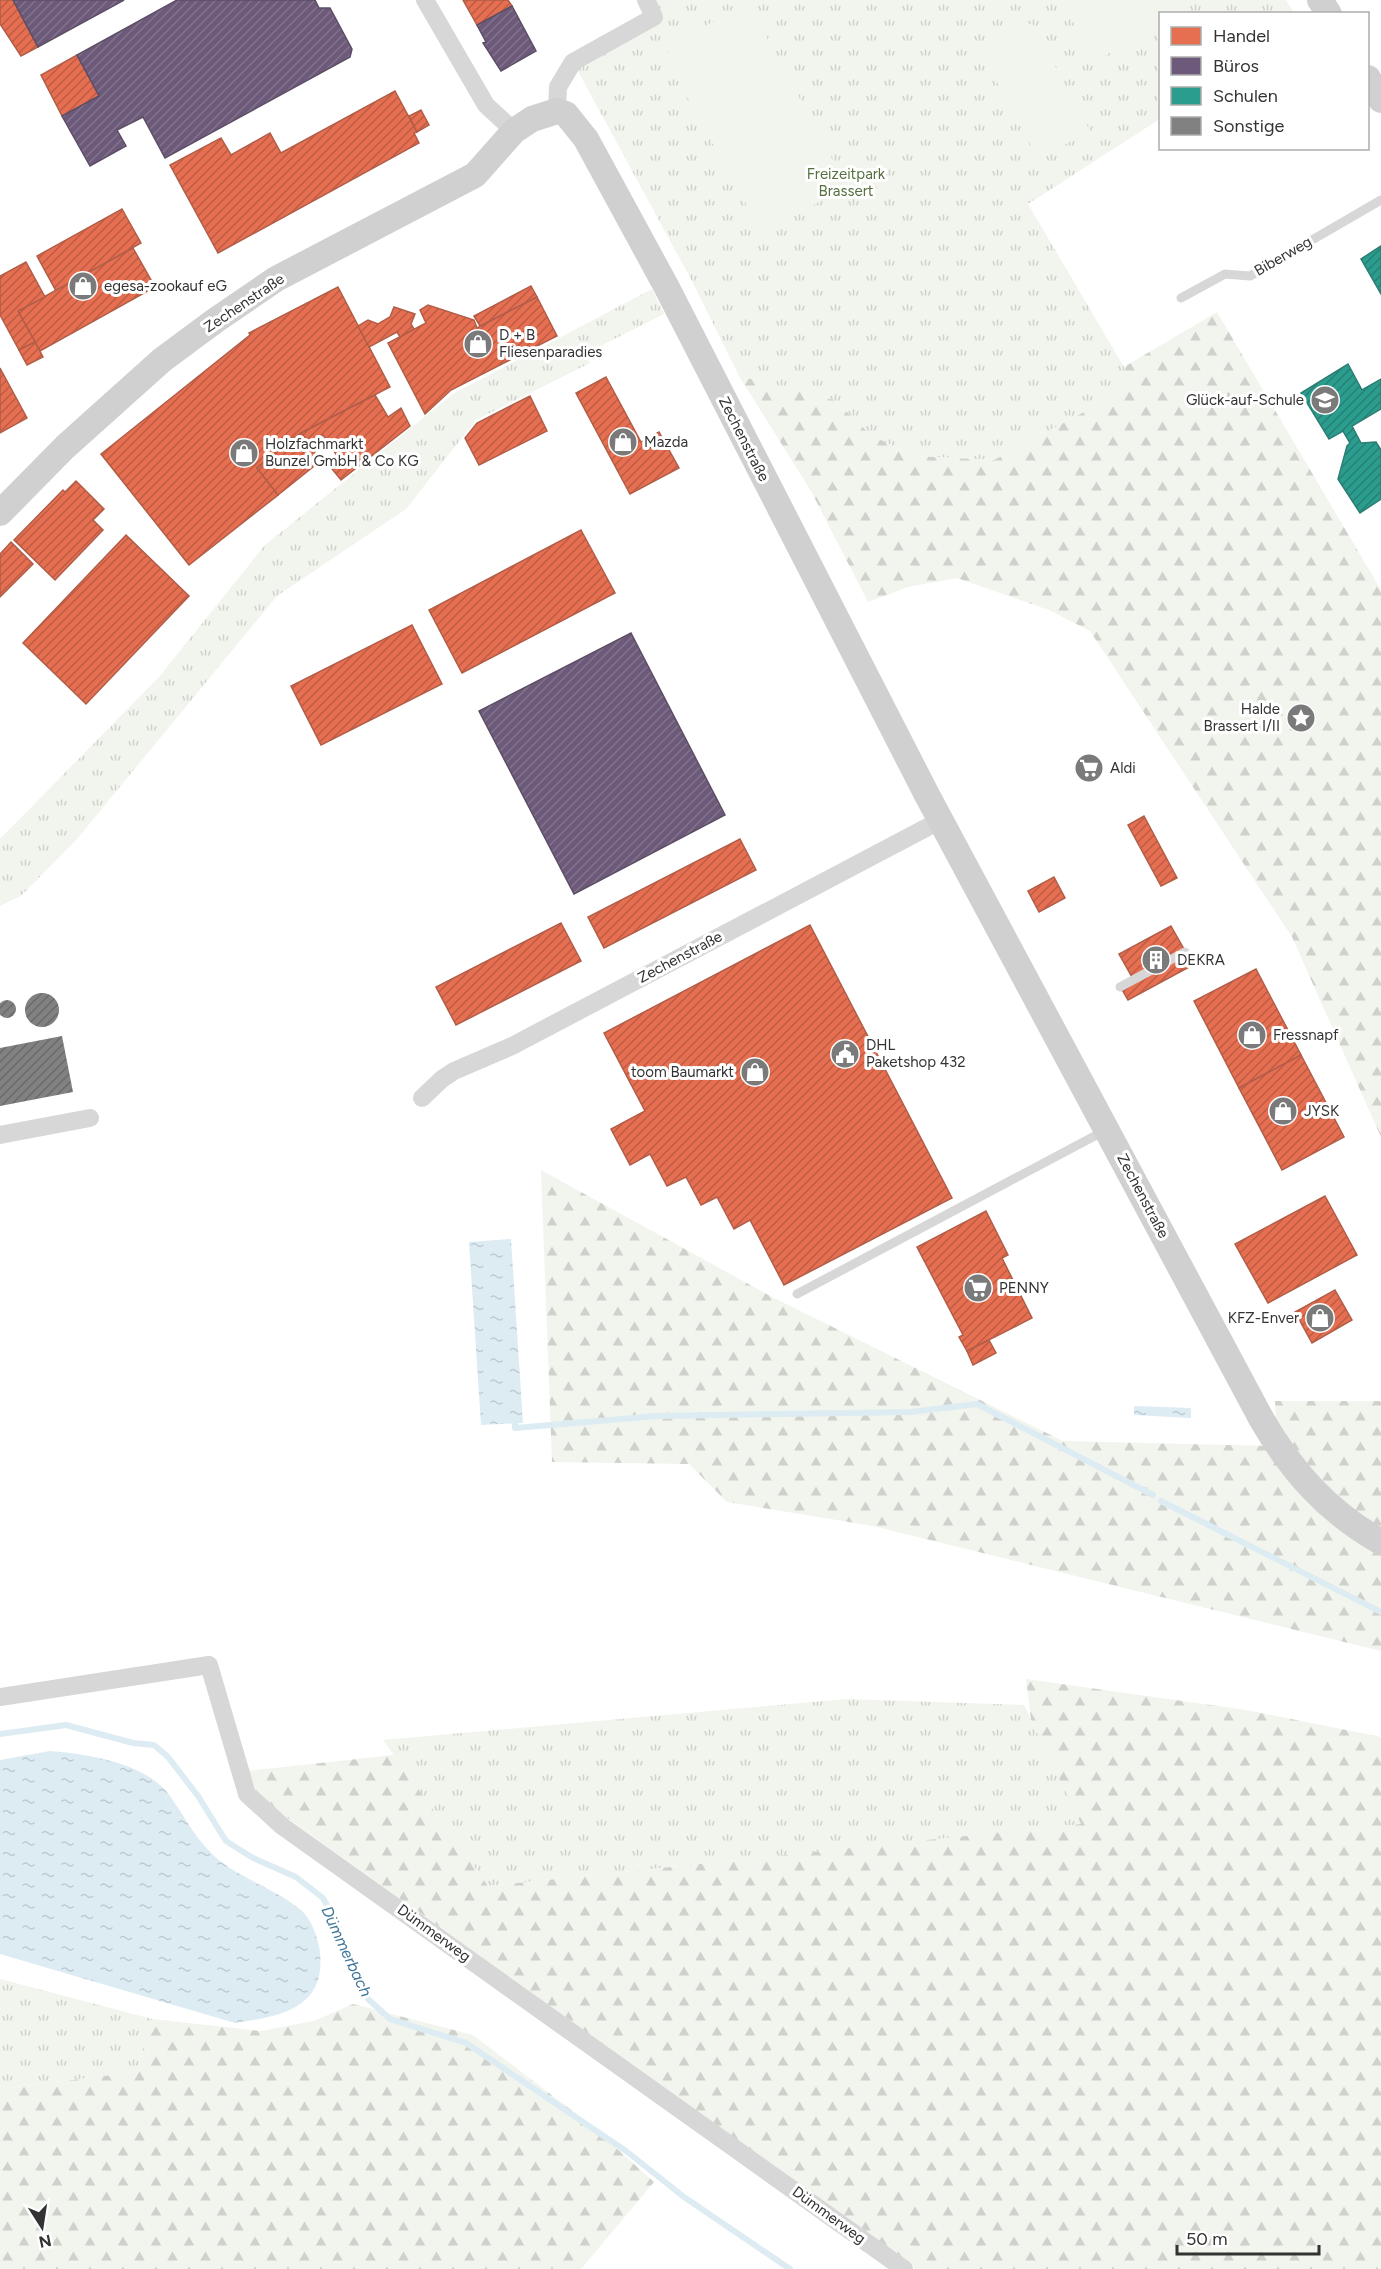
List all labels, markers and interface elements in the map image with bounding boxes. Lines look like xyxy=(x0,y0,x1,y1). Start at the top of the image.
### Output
legend xyxy=(1159,12,1369,150)
text: Handel xyxy=(1213,25,1270,47)
text: Büros xyxy=(1213,55,1259,77)
text: Schulen xyxy=(1213,85,1278,107)
text: Sonstige xyxy=(1213,115,1284,137)
park label: Freizeitpark Brassert xyxy=(807,165,886,200)
street label: Biberweg xyxy=(1251,232,1315,280)
shop icon: egesa-zookauf eG xyxy=(67,270,99,302)
street label: Zechenstraße xyxy=(200,270,288,336)
place label: egesa-zookauf eG xyxy=(104,277,227,295)
place label: D + B Fliesenparadies xyxy=(499,326,602,361)
shop icon: D + B Fliesenparadies xyxy=(462,328,494,360)
school or university icon: Glück-auf-Schule xyxy=(1309,384,1341,416)
place label: Glück-auf-Schule xyxy=(1186,391,1304,409)
street label: Zechenstraße xyxy=(715,394,773,484)
shop icon: Mazda xyxy=(607,426,639,458)
place label: Mazda xyxy=(644,433,688,451)
place label: Holzfachmarkt Bunzel GmbH & Co KG xyxy=(265,435,419,470)
shop icon: Holzfachmarkt Bunzel GmbH & Co KG xyxy=(228,437,260,469)
place label: Halde Brassert I/II xyxy=(1203,700,1280,735)
place icon: Halde Brassert I/II xyxy=(1285,702,1317,734)
supermarket icon: Aldi xyxy=(1073,752,1105,784)
place label: Aldi xyxy=(1110,759,1136,777)
street label: Zechenstraße xyxy=(635,927,725,987)
building icon: DEKRA xyxy=(1140,944,1172,976)
place label: DEKRA xyxy=(1177,951,1225,969)
shop icon: Fressnapf xyxy=(1236,1019,1268,1051)
place label: Fressnapf xyxy=(1273,1026,1339,1044)
place label: DHL Paketshop 432 xyxy=(866,1036,966,1071)
public building icon: DHL Paketshop 432 xyxy=(829,1038,861,1070)
shop icon: toom Baumarkt xyxy=(739,1056,771,1088)
place label: toom Baumarkt xyxy=(631,1063,734,1081)
shop icon: JYSK xyxy=(1267,1095,1299,1127)
place label: JYSK xyxy=(1304,1102,1340,1120)
street label: Zechenstraße xyxy=(1113,1151,1173,1241)
supermarket icon: PENNY xyxy=(962,1272,994,1304)
place label: PENNY xyxy=(999,1279,1049,1297)
shop icon: KFZ-Enver xyxy=(1304,1302,1336,1334)
place label: KFZ-Enver xyxy=(1228,1309,1299,1327)
street label: Dümmerweg xyxy=(394,1900,474,1966)
water label: Dümmerbach xyxy=(317,1903,376,2000)
street label: Dümmerweg xyxy=(789,2182,869,2248)
north arrow xyxy=(12,2197,72,2257)
scale bar xyxy=(1177,2218,1320,2256)
text: 50 m xyxy=(1186,2228,1228,2250)
text: N xyxy=(37,2231,53,2252)

